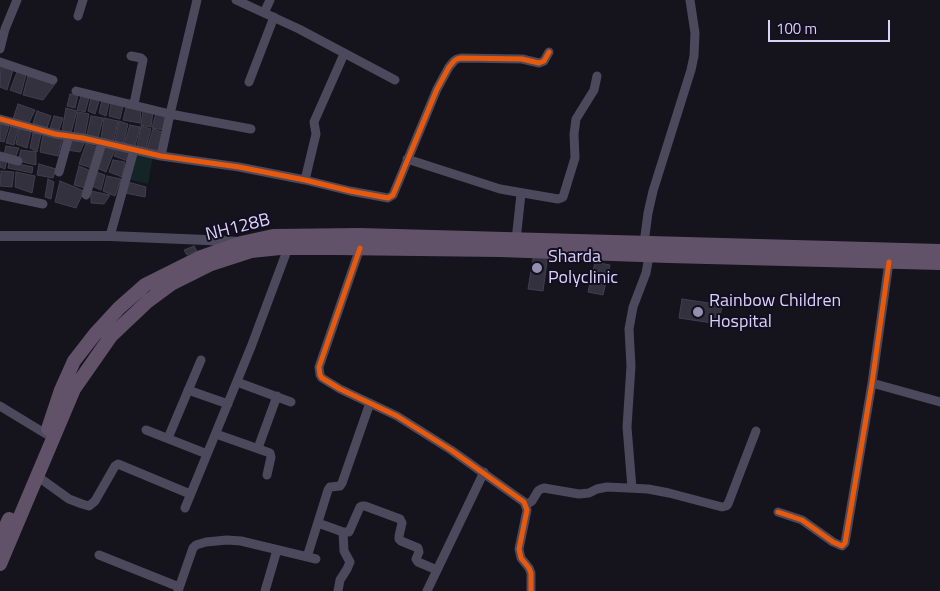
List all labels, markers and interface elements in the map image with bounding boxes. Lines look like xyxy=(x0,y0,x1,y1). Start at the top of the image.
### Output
scale bar xyxy=(770,10,892,42)
text: 100 m xyxy=(776,17,817,40)
street label: NH128B xyxy=(204,210,272,246)
place label: Sharda Polyclinic xyxy=(548,247,618,290)
marker: Sharda Polyclinic xyxy=(530,261,544,275)
place label: Rainbow Children Hospital xyxy=(709,291,841,334)
marker: Rainbow Children Hospital xyxy=(691,305,705,319)

